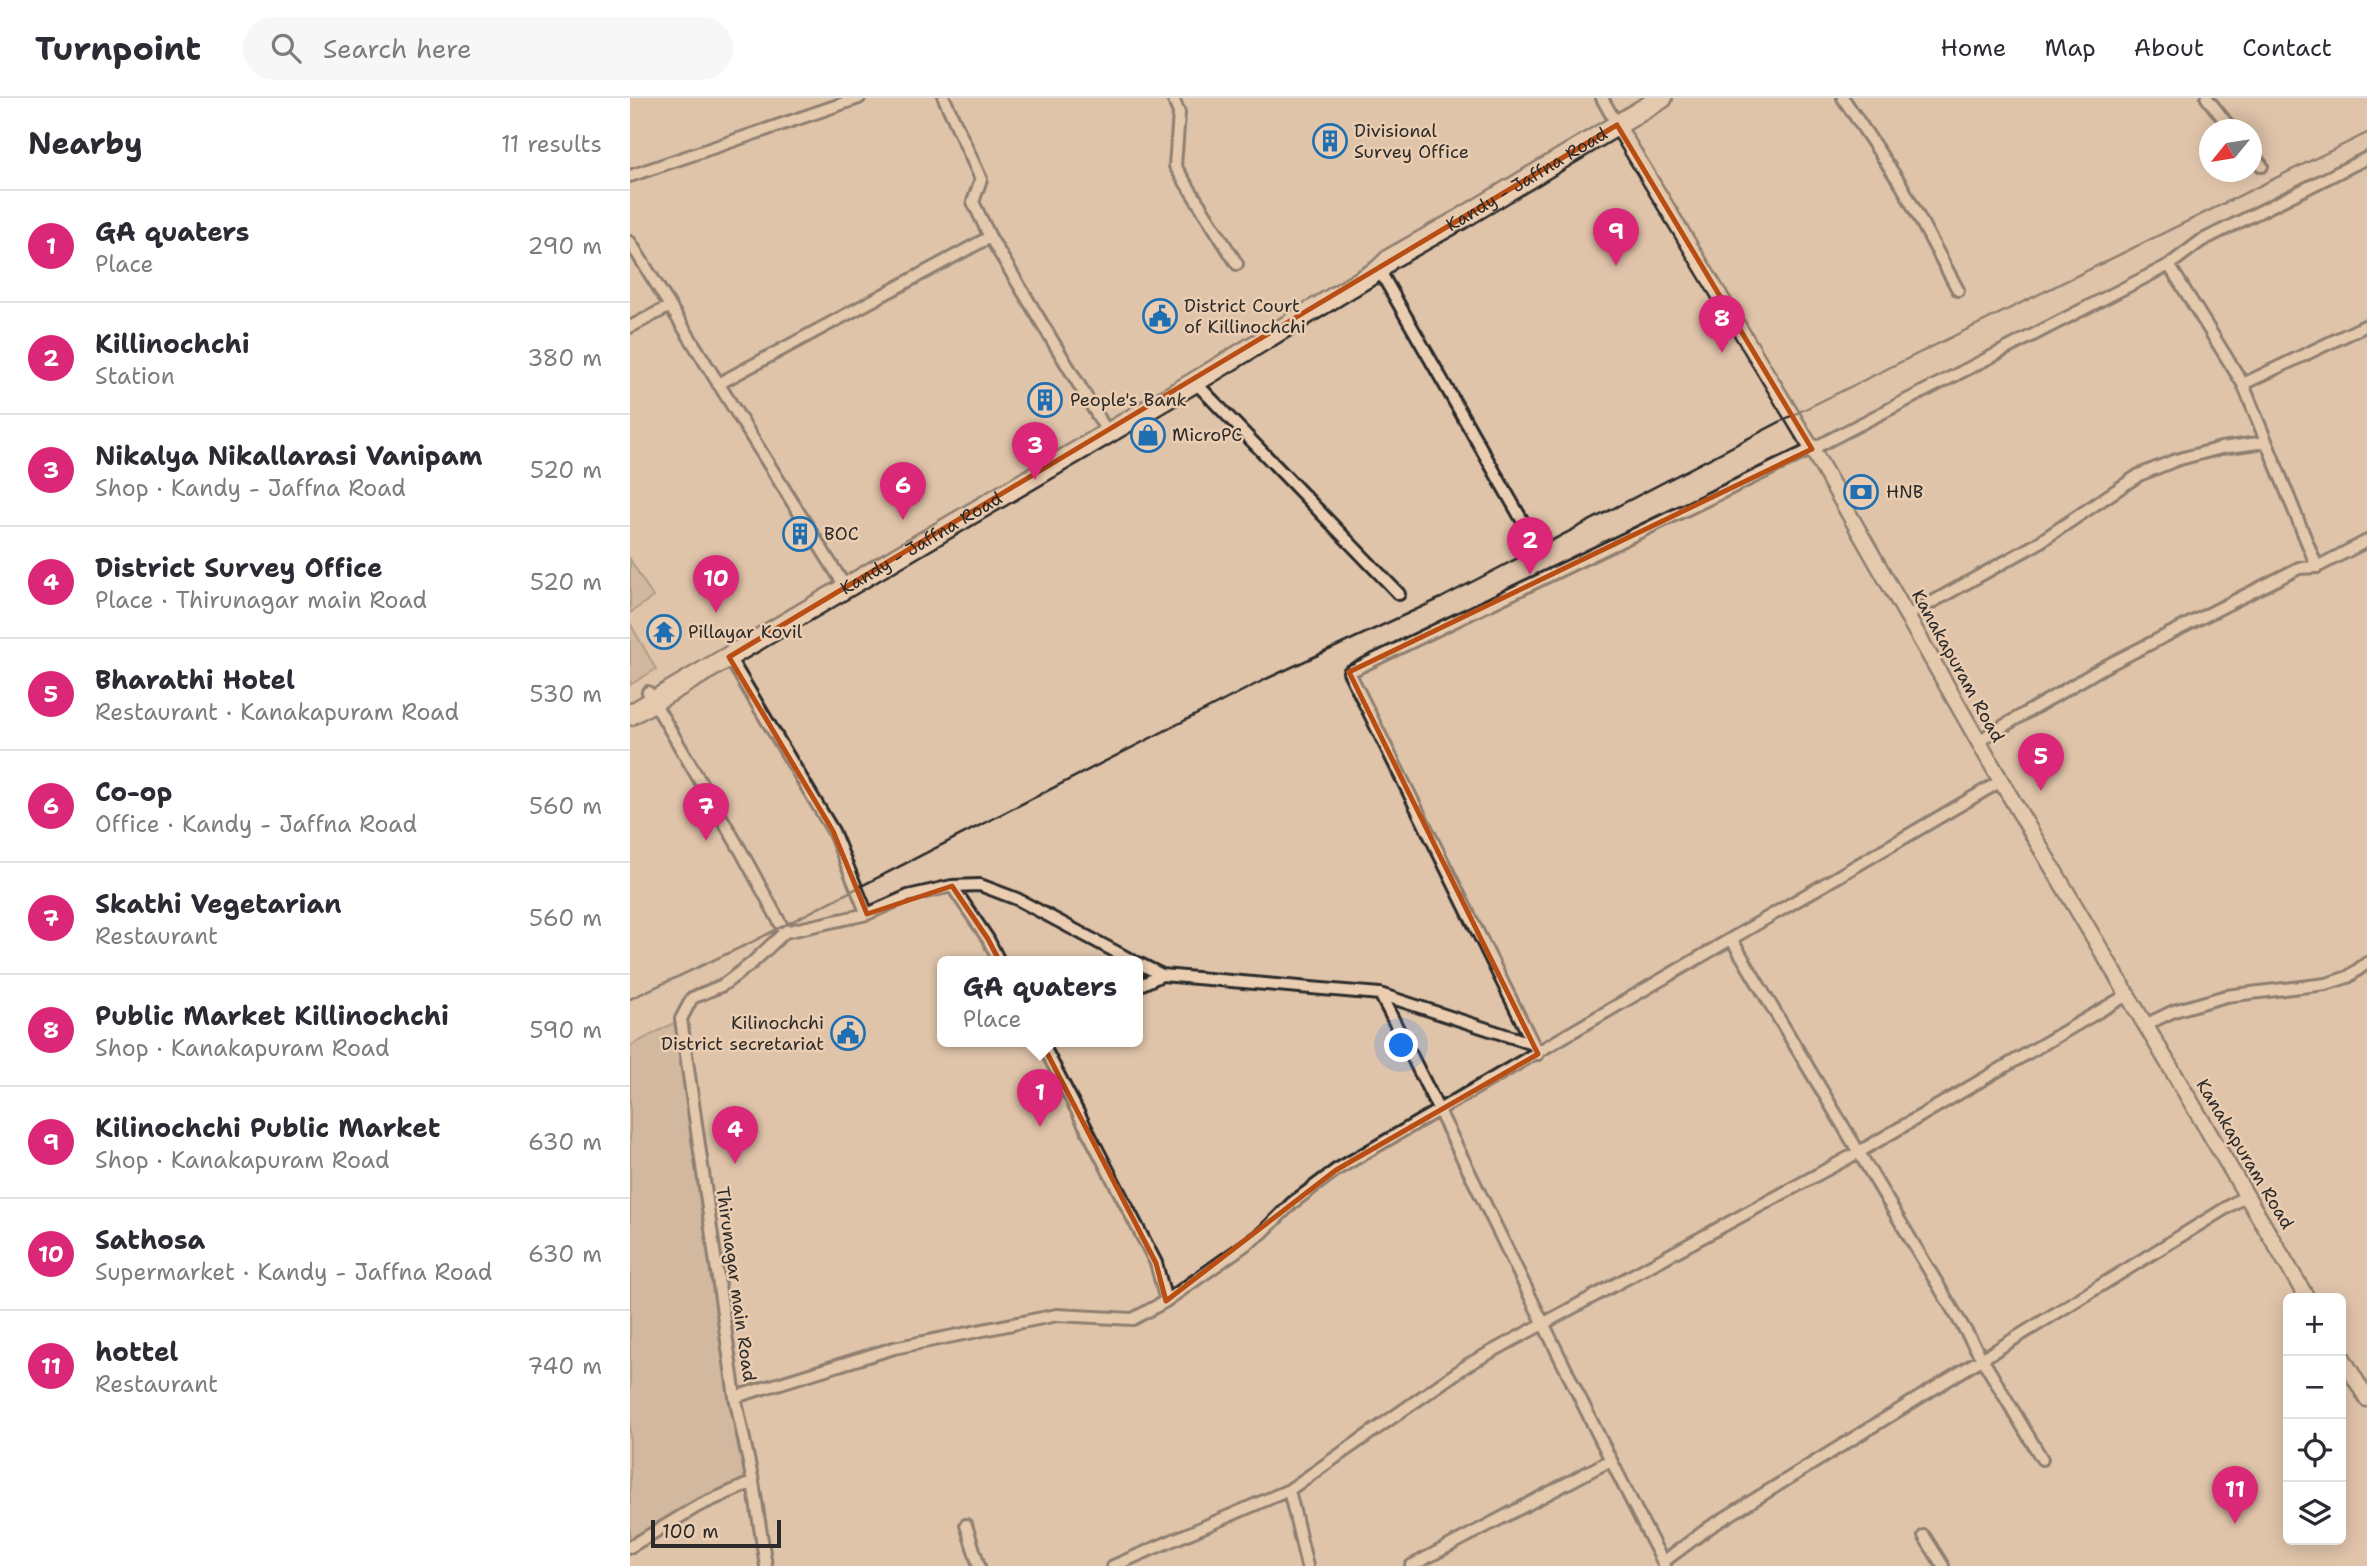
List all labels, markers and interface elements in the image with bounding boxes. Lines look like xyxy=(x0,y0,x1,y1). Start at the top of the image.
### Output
search box xyxy=(243,17,733,80)
text: Turnpoint xyxy=(35,26,201,71)
icon: search xyxy=(267,29,305,67)
text: Search here xyxy=(323,31,472,66)
text: Home xyxy=(1940,32,2006,64)
text: Map xyxy=(2044,32,2096,64)
text: About xyxy=(2134,32,2204,64)
text: Contact xyxy=(2242,32,2332,64)
place label: Divisional Survey Office xyxy=(1354,119,1469,164)
north arrow xyxy=(2199,119,2262,182)
building icon: Divisional Survey Office xyxy=(1311,122,1349,160)
street label: Kandy - Jaffna Road xyxy=(1442,122,1612,237)
text: Nearby xyxy=(28,123,143,164)
text: 11 results xyxy=(501,129,602,159)
pin: 9 xyxy=(1593,208,1639,266)
text: GA quaters xyxy=(95,214,249,249)
text: 1 xyxy=(46,231,56,261)
text: 290 m xyxy=(528,231,602,261)
text: Place xyxy=(95,249,154,279)
place label: District Court of Killinochchi xyxy=(1184,294,1306,339)
pin: 8 xyxy=(1699,295,1745,353)
public building icon: District Court of Killinochchi xyxy=(1141,297,1179,335)
text: Killinochchi xyxy=(95,326,250,361)
text: 2 xyxy=(43,343,59,373)
text: 380 m xyxy=(527,343,602,373)
text: Station xyxy=(95,361,175,391)
building icon: People's Bank xyxy=(1026,381,1064,419)
place label: People's Bank xyxy=(1070,388,1187,412)
shop icon: MicroPC xyxy=(1129,416,1167,454)
pin: 3 xyxy=(1012,422,1058,480)
place label: MicroPC xyxy=(1172,423,1242,447)
text: Nikalya Nikallarasi Vanipam xyxy=(95,438,482,473)
text: 3 xyxy=(43,455,59,485)
text: 520 m xyxy=(530,455,602,485)
pin: 6 xyxy=(880,462,926,520)
text: Shop · Kandy - Jaffna Road xyxy=(95,473,406,503)
bank icon: HNB xyxy=(1842,473,1880,511)
place label: HNB xyxy=(1886,480,1923,504)
street label: Kandy - Jaffna Road xyxy=(836,486,1007,600)
building icon: BOC xyxy=(781,515,819,553)
pin: 2 xyxy=(1507,517,1553,575)
place label: BOC xyxy=(824,522,859,546)
text: District Survey Office xyxy=(95,550,383,585)
pin: 10 xyxy=(693,555,739,613)
text: 4 xyxy=(43,567,59,597)
text: 520 m xyxy=(530,567,602,597)
text: Place · Thirunagar main Road xyxy=(95,585,427,615)
street label: Kanakapuram Road xyxy=(1906,585,2010,747)
temple icon: Pillayar Kovil xyxy=(645,613,683,651)
place label: Pillayar Kovil xyxy=(688,620,803,644)
text: Bharathi Hotel xyxy=(95,662,295,697)
text: 5 xyxy=(44,679,58,709)
text: 530 m xyxy=(530,679,602,709)
text: Restaurant · Kanakapuram Road xyxy=(95,697,459,727)
pin: 5 xyxy=(2018,733,2064,791)
text: Co-op xyxy=(95,774,172,809)
pin: 7 xyxy=(683,783,729,841)
text: 6 xyxy=(43,791,59,821)
text: 560 m xyxy=(529,791,602,821)
text: Office · Kandy - Jaffna Road xyxy=(95,809,417,839)
text: Skathi Vegetarian xyxy=(95,886,341,921)
text: 7 xyxy=(43,903,59,933)
text: 560 m xyxy=(529,903,602,933)
text: Restaurant xyxy=(95,921,218,951)
popup xyxy=(937,956,1143,1047)
text: GA quaters xyxy=(963,969,1117,1004)
text: Public Market Killinochchi xyxy=(95,998,449,1033)
text: Place xyxy=(963,1004,1021,1034)
place label: Kilinochchi District secretariat xyxy=(661,1011,824,1056)
public building icon: Kilinochchi District secretariat xyxy=(829,1014,867,1052)
text: 8 xyxy=(43,1015,59,1045)
text: 590 m xyxy=(529,1015,602,1045)
your location xyxy=(1384,1028,1418,1062)
text: Shop · Kanakapuram Road xyxy=(95,1033,390,1063)
pin: 1 xyxy=(1017,1069,1063,1127)
street label: Kanakapuram Road xyxy=(2191,1074,2299,1234)
pin: 4 xyxy=(712,1106,758,1164)
text: Kilinochchi Public Market xyxy=(95,1110,440,1145)
text: 9 xyxy=(43,1127,59,1157)
text: 630 m xyxy=(528,1127,602,1157)
text: Shop · Kanakapuram Road xyxy=(95,1145,390,1175)
street label: Thirunagar main Road xyxy=(710,1185,762,1383)
text: Sathosa xyxy=(95,1222,205,1257)
text: 10 xyxy=(38,1239,64,1269)
text: 630 m xyxy=(528,1239,602,1269)
text: Supermarket · Kandy - Jaffna Road xyxy=(95,1257,492,1287)
map controls xyxy=(2283,1293,2346,1545)
button: + xyxy=(2283,1293,2346,1356)
text: hottel xyxy=(95,1334,178,1369)
text: 11 xyxy=(41,1351,61,1381)
text: 740 m xyxy=(527,1351,602,1381)
button: − xyxy=(2283,1356,2346,1419)
text: Restaurant xyxy=(95,1369,218,1399)
button: locate xyxy=(2283,1419,2346,1482)
pin: 11 xyxy=(2212,1466,2258,1524)
button: layers xyxy=(2283,1482,2346,1545)
scale bar xyxy=(651,1517,780,1549)
text: 100 m xyxy=(662,1519,719,1544)

